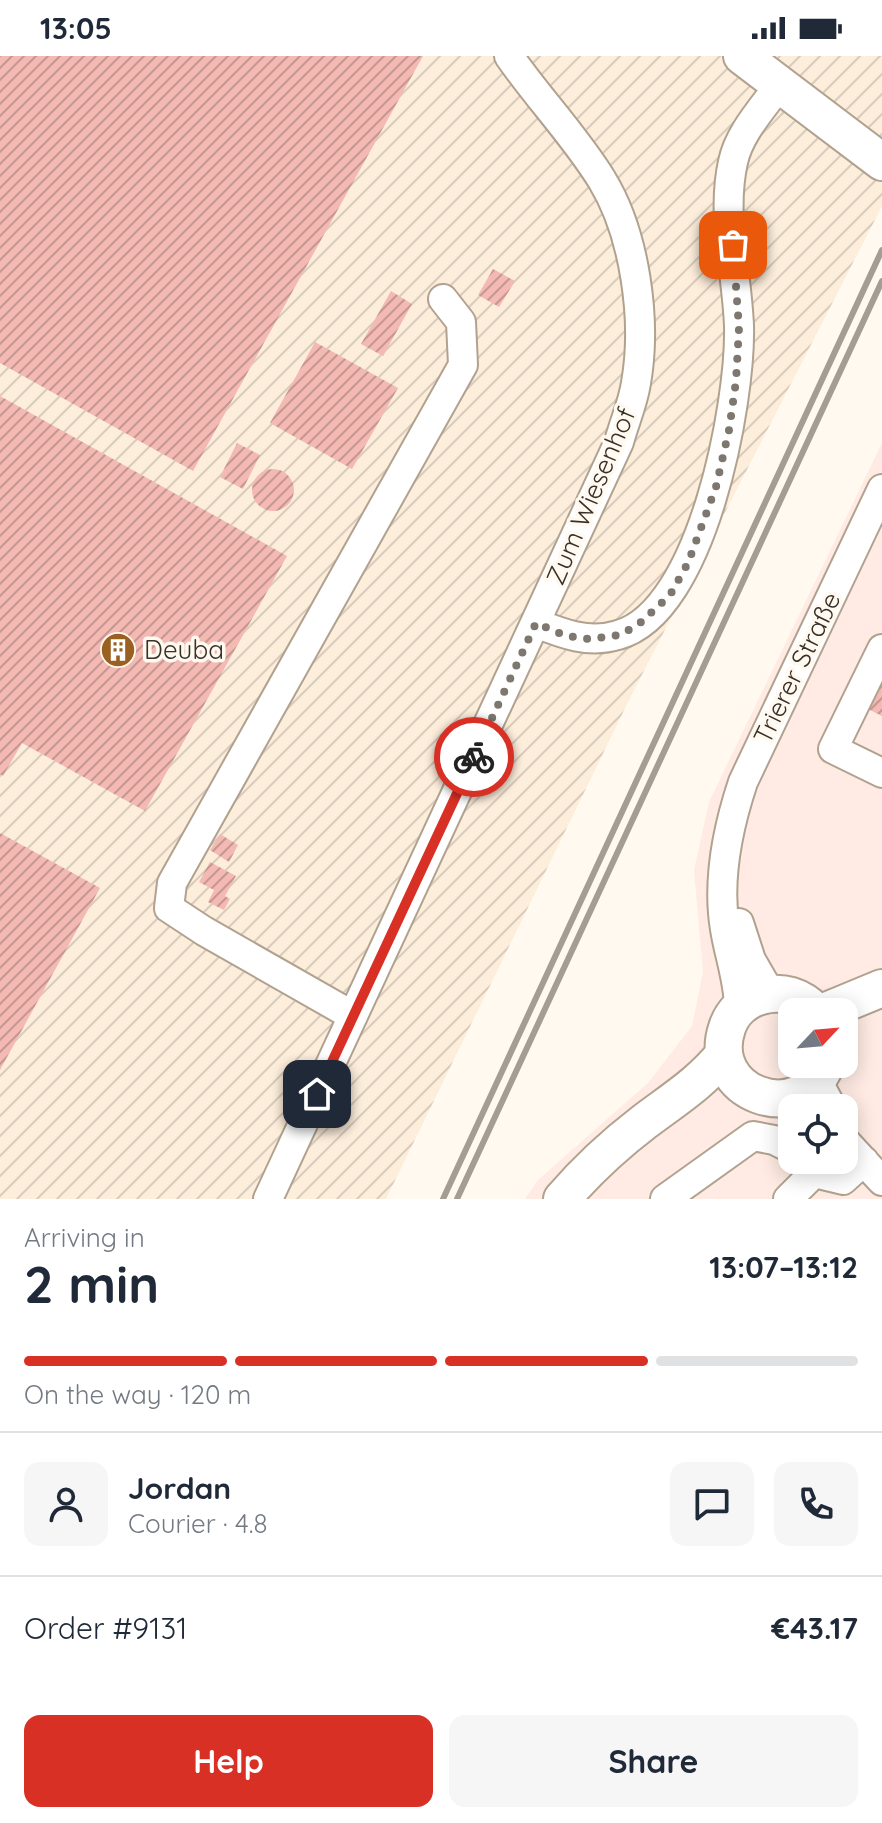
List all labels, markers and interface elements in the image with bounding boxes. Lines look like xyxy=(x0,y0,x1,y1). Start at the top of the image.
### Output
text: 13:05 xyxy=(40,9,112,47)
pin xyxy=(699,211,767,279)
icon: bag xyxy=(711,223,755,267)
street label: Zum Wiesenhof xyxy=(538,402,643,589)
street label: Trierer Straße xyxy=(746,586,848,749)
building icon: Deuba xyxy=(99,631,137,669)
place label: Deuba xyxy=(144,633,224,666)
courier xyxy=(434,717,514,797)
icon: bike xyxy=(452,735,496,779)
north arrow xyxy=(778,998,858,1078)
map controls xyxy=(778,998,858,1174)
pin xyxy=(283,1060,351,1128)
icon: home xyxy=(295,1072,339,1116)
button: locate xyxy=(778,1094,858,1174)
text: Arriving in xyxy=(24,1221,145,1254)
text: 13:07–13:12 xyxy=(709,1248,858,1286)
text: 2 min xyxy=(24,1251,159,1316)
text: On the way · 120 m xyxy=(24,1378,251,1411)
button: person xyxy=(24,1462,108,1546)
button: chat xyxy=(670,1462,754,1546)
button: phone xyxy=(774,1462,858,1546)
text: Jordan xyxy=(128,1469,231,1507)
text: Courier · 4.8 xyxy=(128,1507,267,1540)
text: Order #9131 xyxy=(24,1609,187,1647)
text: €43.17 xyxy=(771,1609,858,1647)
button: Help xyxy=(24,1715,433,1807)
button: Share xyxy=(449,1715,858,1807)

